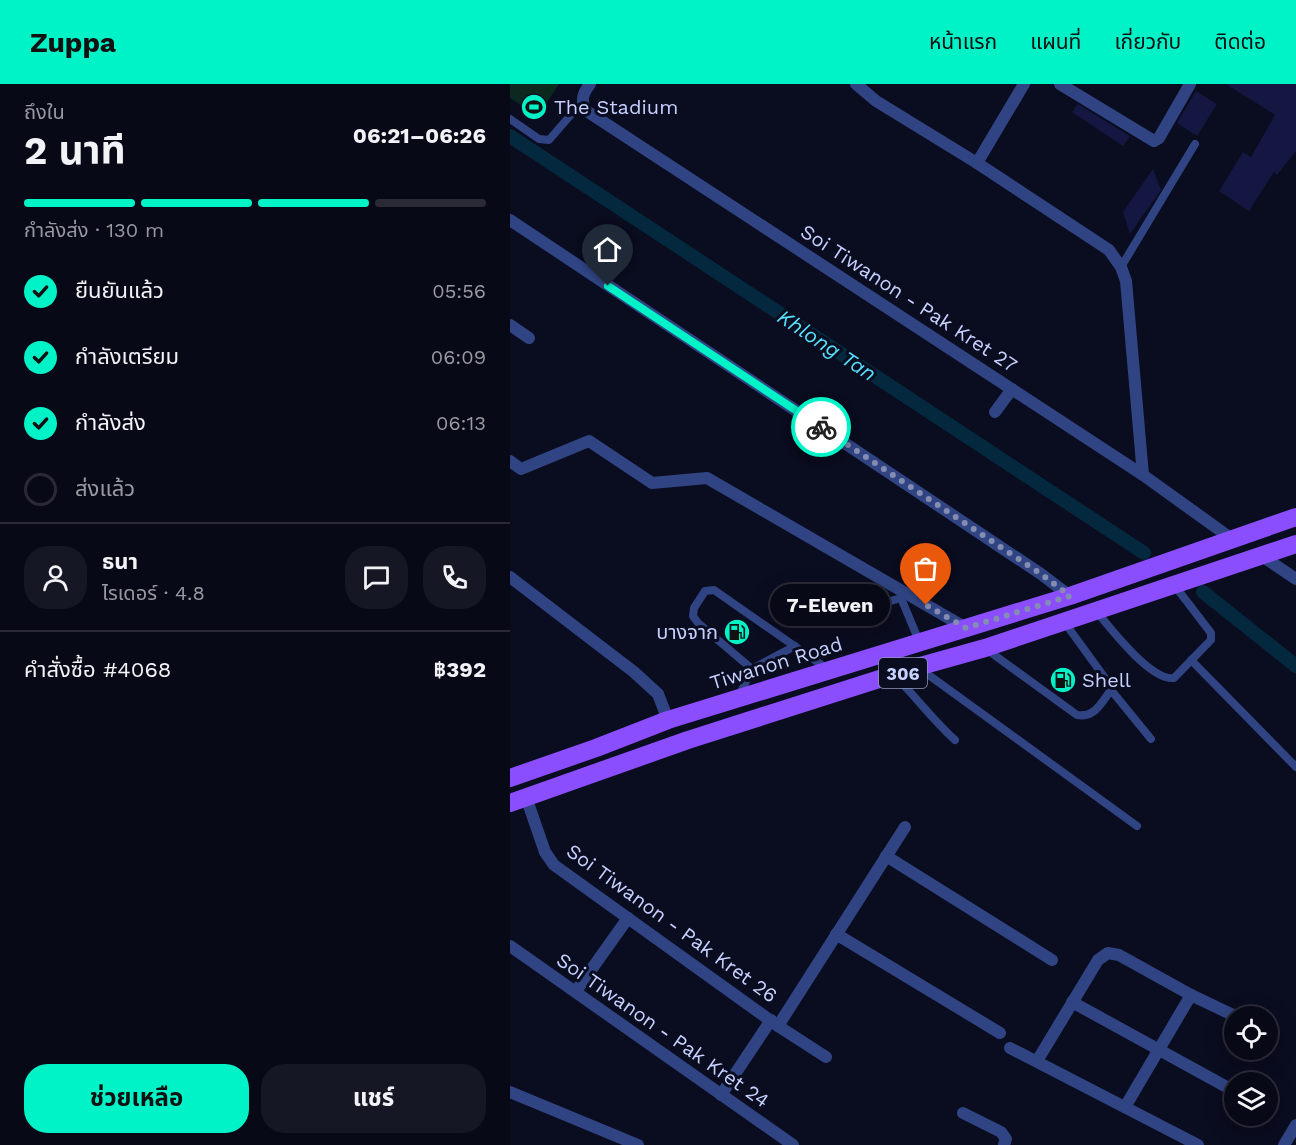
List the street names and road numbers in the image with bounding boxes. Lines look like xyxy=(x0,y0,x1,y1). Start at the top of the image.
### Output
street label: Soi Tiwanon - Pak Kret 27 xyxy=(796,219,1022,377)
street label: Tiwanon Road xyxy=(707,631,845,695)
road number: 306 xyxy=(879,658,927,688)
street label: Soi Tiwanon - Pak Kret 26 xyxy=(562,839,782,1007)
street label: Soi Tiwanon - Pak Kret 24 xyxy=(552,947,774,1113)

